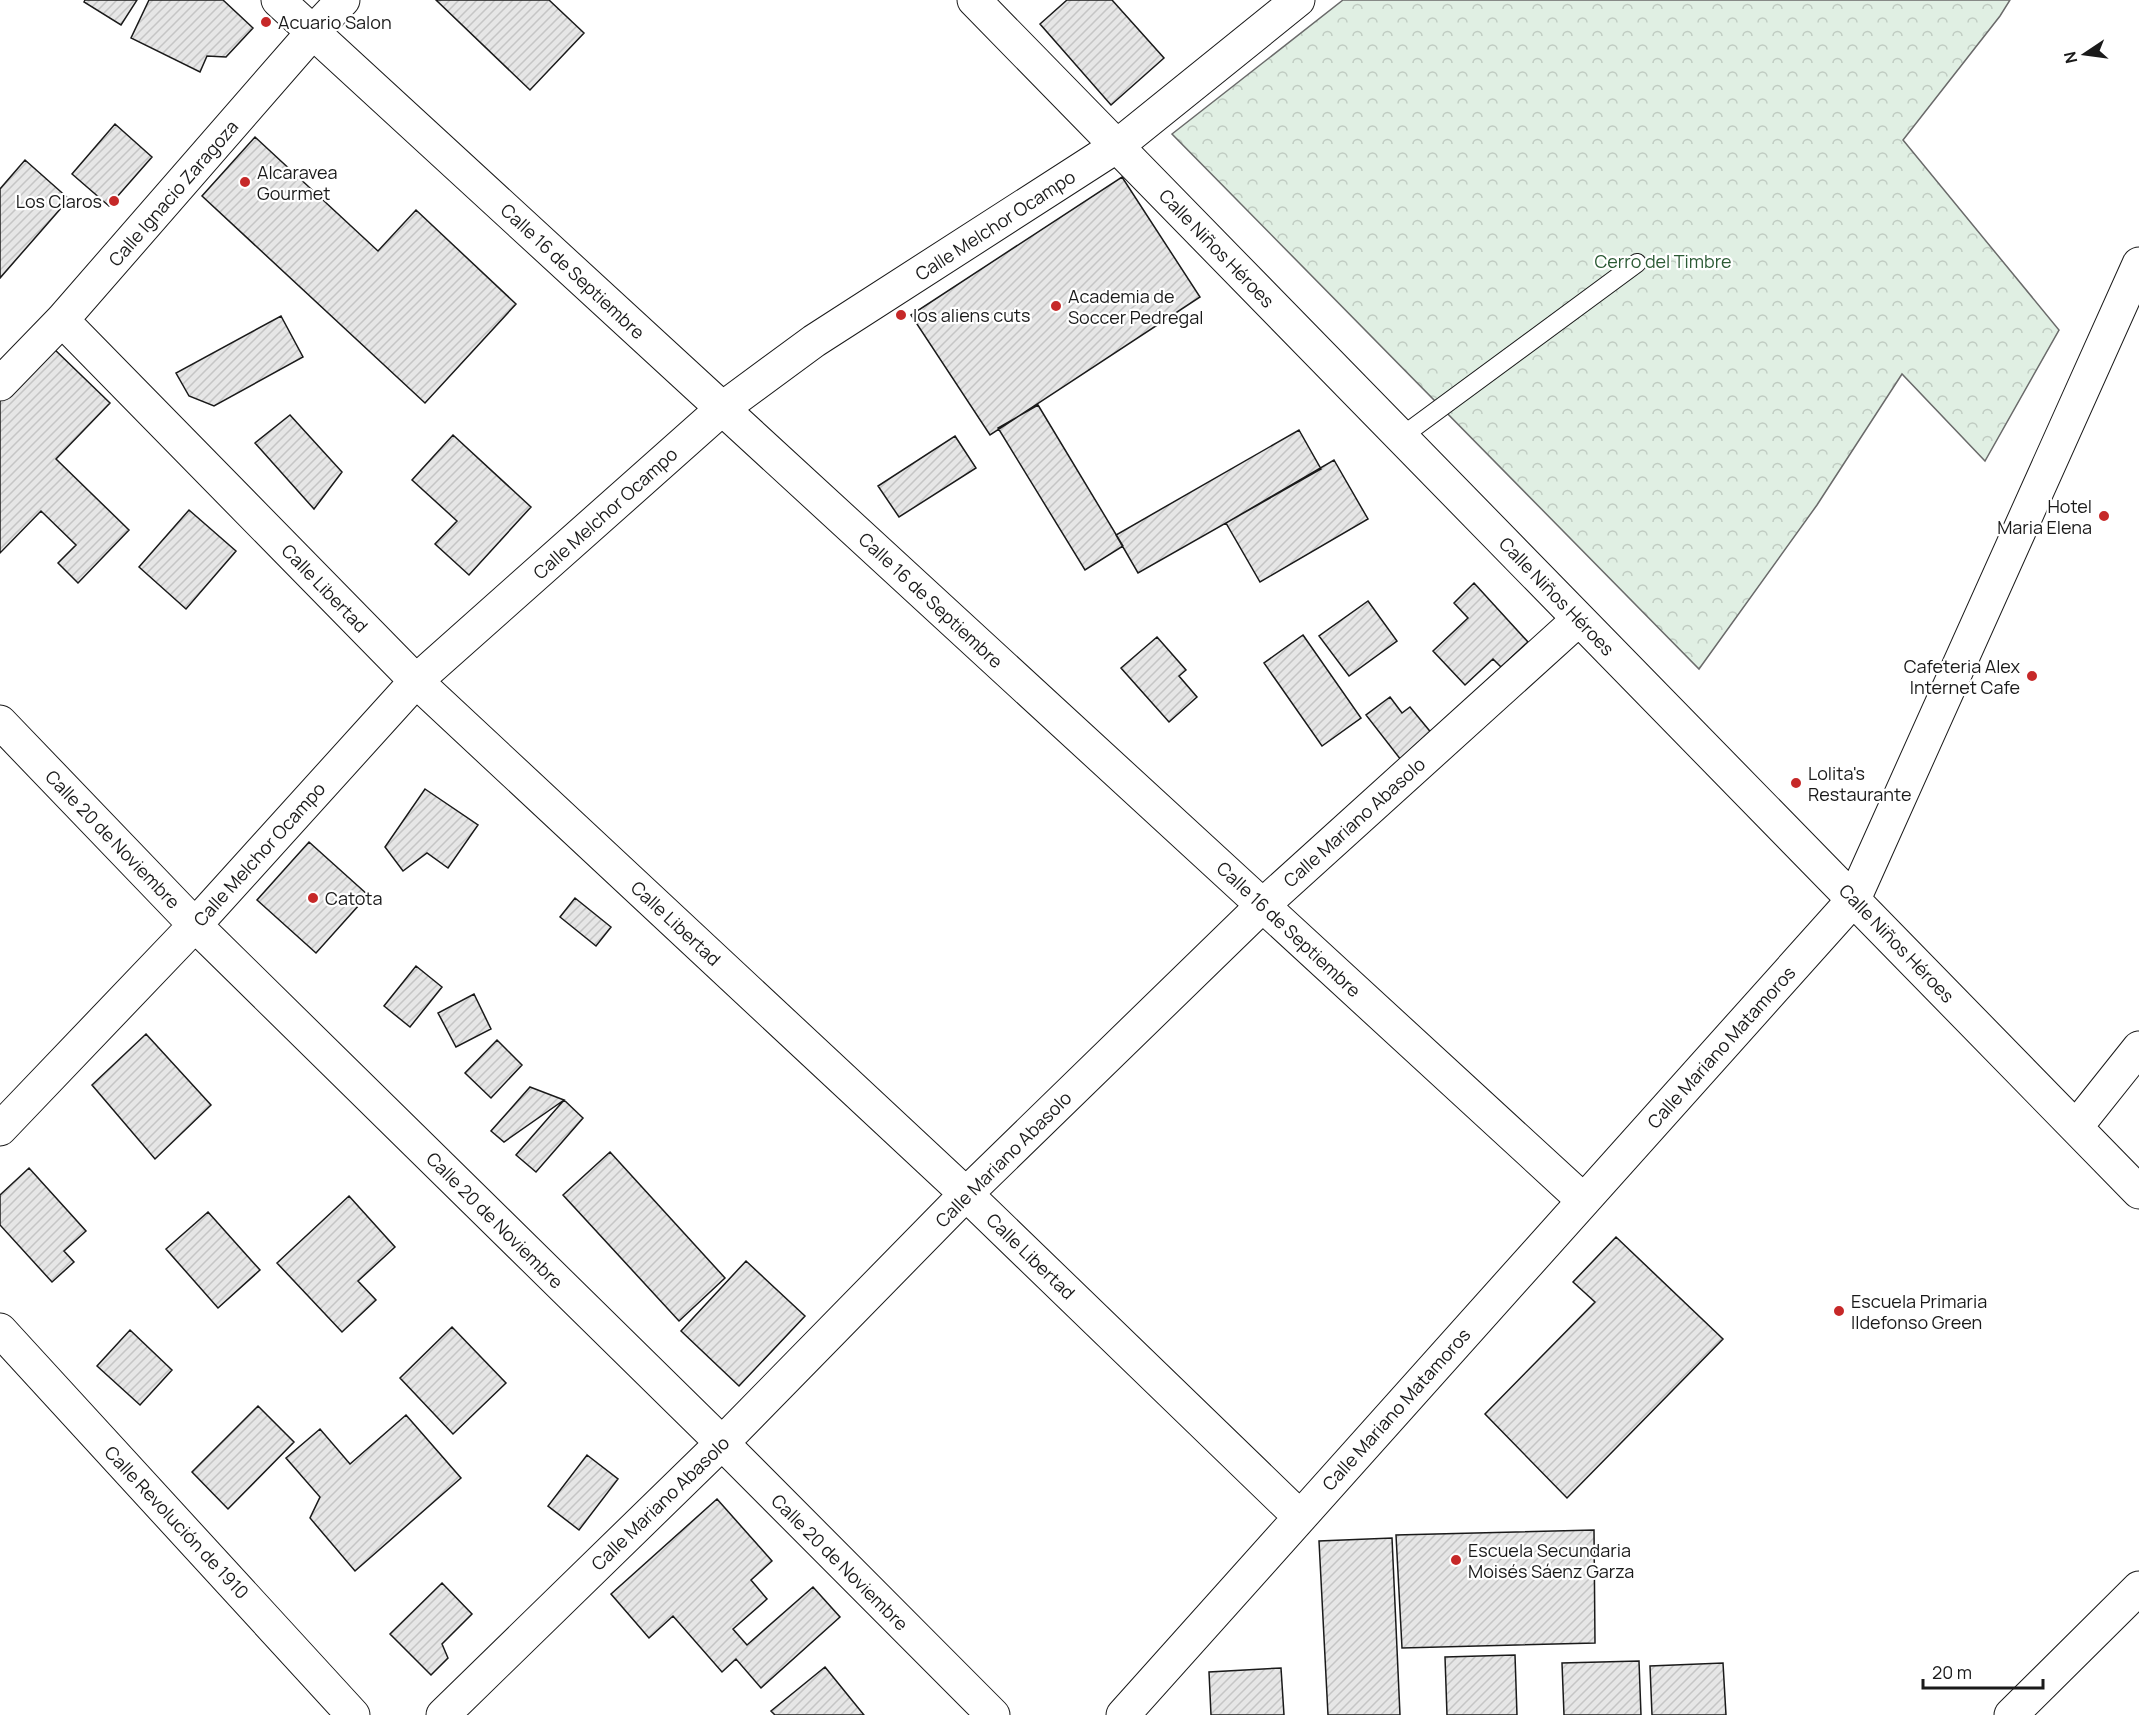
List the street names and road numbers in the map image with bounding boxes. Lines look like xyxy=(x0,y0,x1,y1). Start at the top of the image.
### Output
street label: Calle Ignacio Zaragoza xyxy=(103,115,243,271)
street label: Calle Melchor Ocampo xyxy=(910,164,1080,286)
street label: Calle Niños Héroes xyxy=(1154,184,1280,312)
street label: Calle 16 de Septiembre xyxy=(496,198,650,344)
street label: Calle Melchor Ocampo xyxy=(528,442,682,584)
street label: Calle 16 de Septiembre xyxy=(854,527,1008,673)
street label: Calle Niños Héroes xyxy=(1494,532,1620,660)
street label: Calle Libertad xyxy=(277,539,373,637)
street label: Calle Mariano Abasolo xyxy=(1278,752,1430,892)
street label: Calle 20 de Noviembre xyxy=(40,764,186,914)
street label: Calle Melchor Ocampo xyxy=(188,777,330,931)
street label: Calle 16 de Septiembre xyxy=(1212,856,1366,1002)
street label: Calle Libertad xyxy=(626,875,726,971)
street label: Calle Niños Héroes xyxy=(1834,879,1960,1007)
street label: Calle Mariano Matamoros xyxy=(1642,961,1800,1133)
street label: Calle Mariano Abasolo xyxy=(930,1086,1076,1232)
street label: Calle 20 de Noviembre xyxy=(421,1146,569,1294)
street label: Calle Libertad xyxy=(982,1208,1080,1304)
street label: Calle Mariano Matamoros xyxy=(1317,1323,1475,1495)
street label: Calle Mariano Abasolo xyxy=(586,1431,734,1575)
street label: Calle Revolución de 1910 xyxy=(100,1440,254,1604)
street label: Calle 20 de Noviembre xyxy=(766,1488,914,1636)

